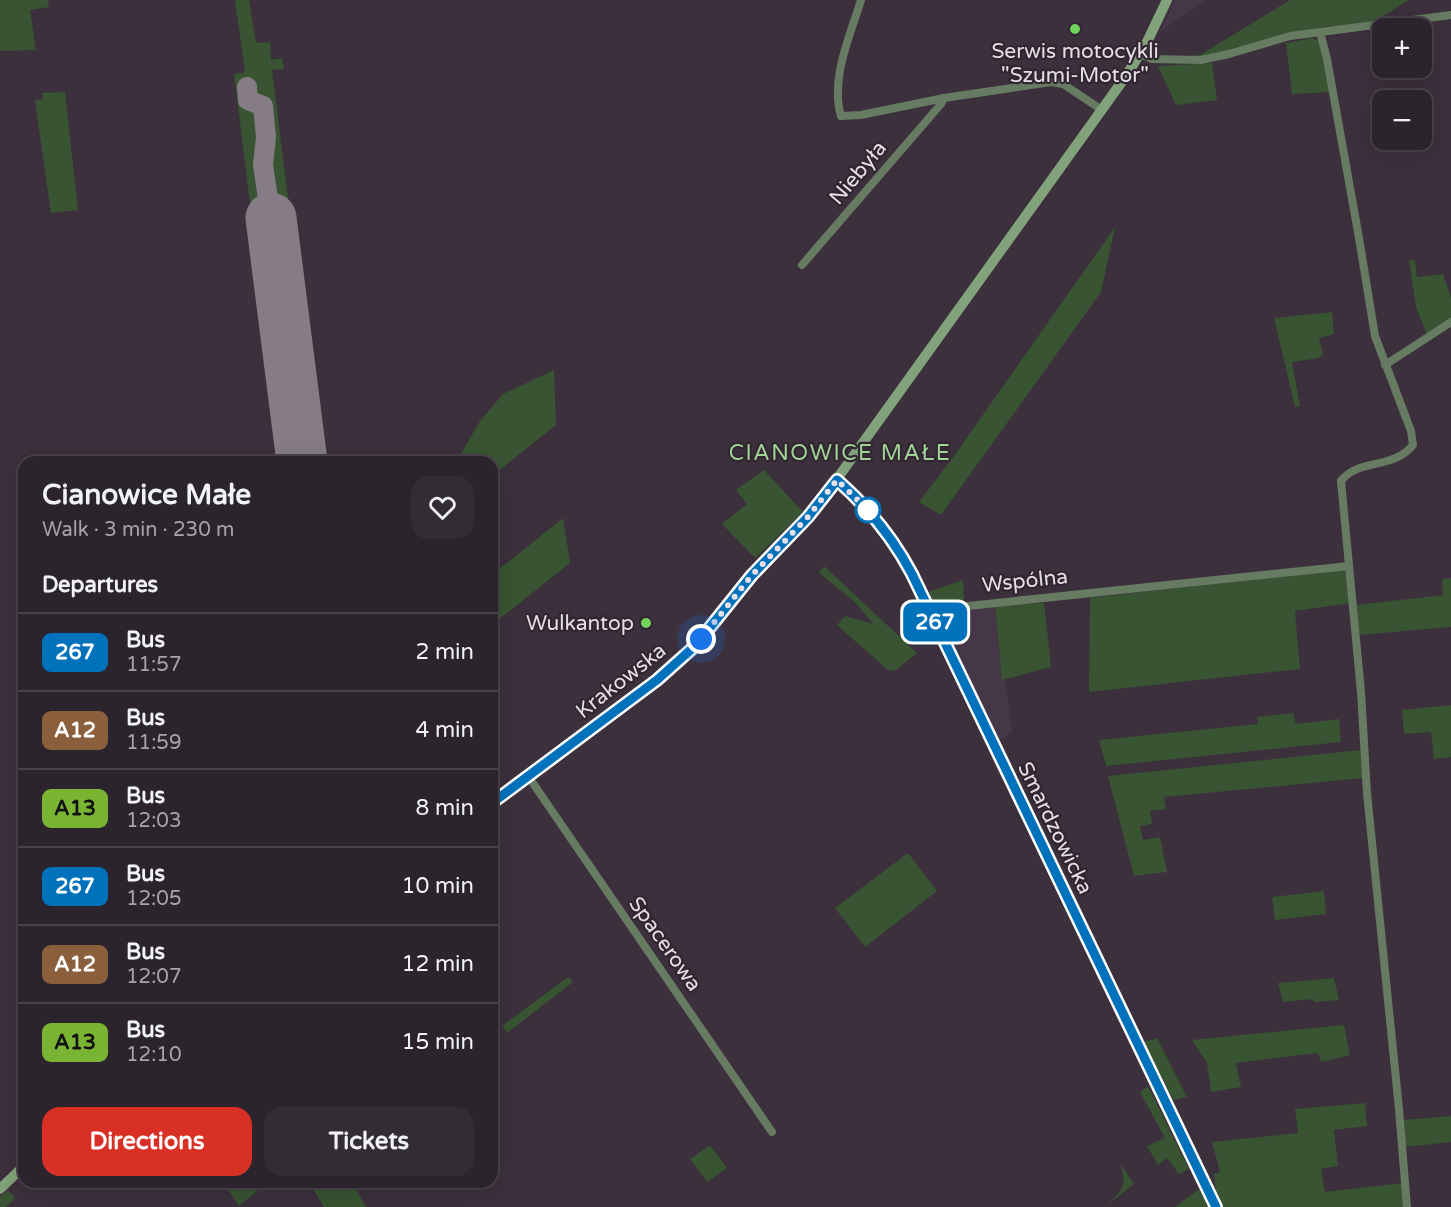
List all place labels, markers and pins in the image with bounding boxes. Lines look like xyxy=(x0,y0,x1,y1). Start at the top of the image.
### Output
marker: Serwis motocykli "Szumi-Motor" xyxy=(1068,22,1082,36)
place label: Serwis motocykli "Szumi-Motor" xyxy=(991,39,1159,88)
unlabelled marker xyxy=(855,497,881,523)
place label: Wulkantop xyxy=(526,611,634,636)
marker: Wulkantop xyxy=(639,616,653,630)

